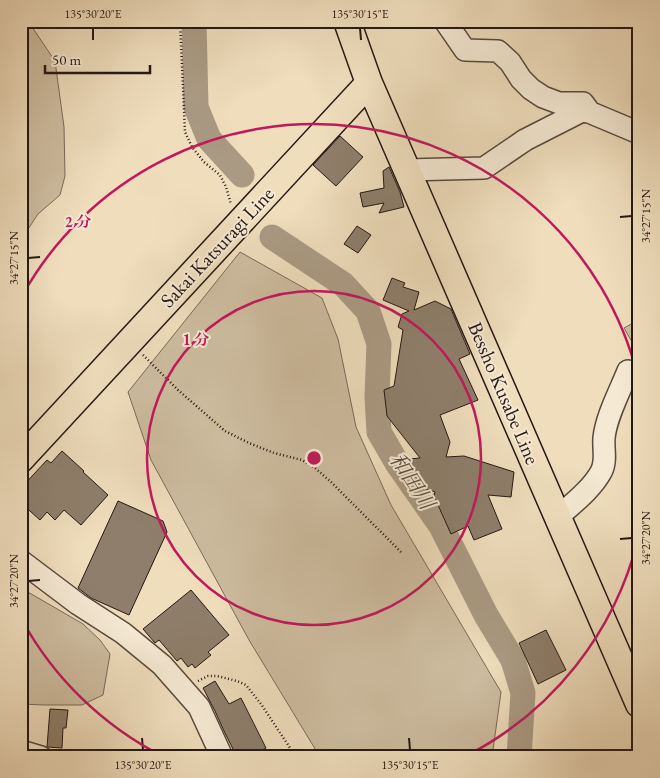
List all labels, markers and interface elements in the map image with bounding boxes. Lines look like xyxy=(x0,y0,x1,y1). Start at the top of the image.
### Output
text: 135°30'20"E xyxy=(65,6,122,22)
text: 135°30'15"E xyxy=(332,6,389,22)
scale bar xyxy=(45,42,150,74)
text: 50 m xyxy=(52,50,81,69)
street label: Sakai Katsuragi Line xyxy=(154,181,280,313)
text: 34°27'15"N xyxy=(638,189,654,243)
text: 2 分 xyxy=(65,212,91,231)
text: 34°27'15"N xyxy=(6,231,22,285)
street label: Bessho Kusabe Line xyxy=(462,318,546,468)
text: 1 分 xyxy=(183,330,209,349)
water label: 和田川 xyxy=(384,447,442,516)
centre of rings xyxy=(305,449,323,467)
text: 34°27'20"N xyxy=(638,511,654,565)
text: 34°27'20"N xyxy=(6,554,22,608)
text: 135°30'20"E xyxy=(115,757,172,773)
text: 135°30'15"E xyxy=(382,757,439,773)

